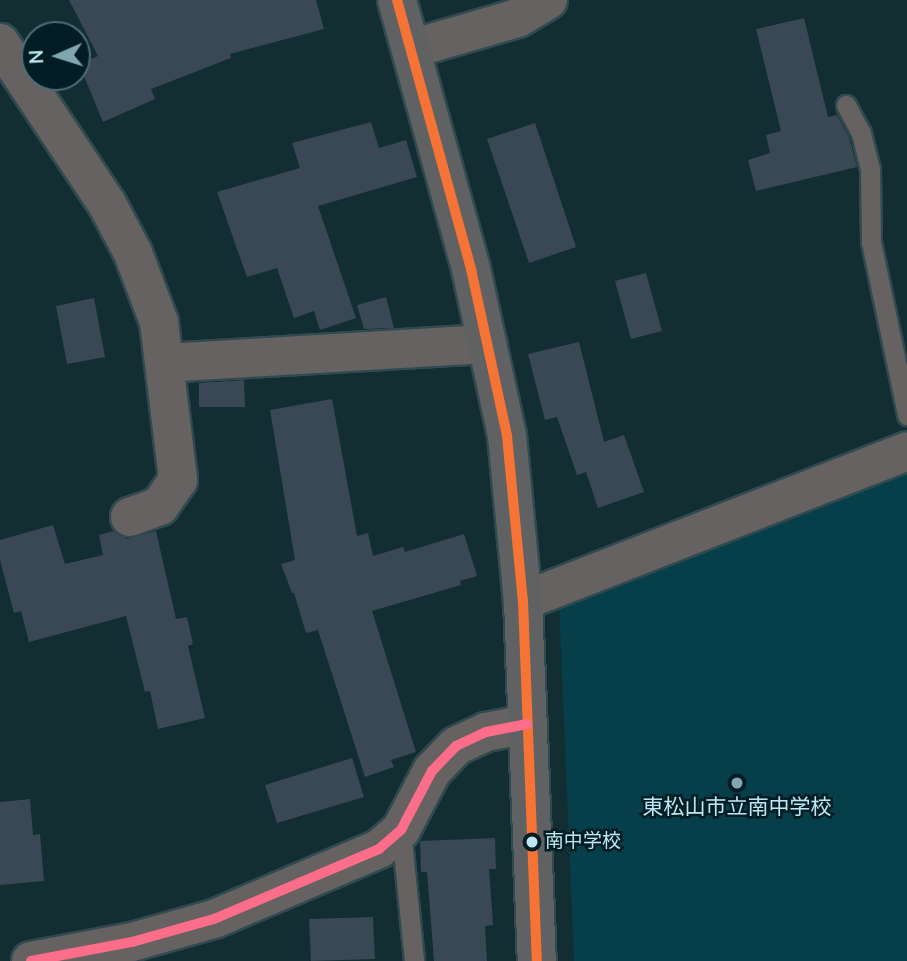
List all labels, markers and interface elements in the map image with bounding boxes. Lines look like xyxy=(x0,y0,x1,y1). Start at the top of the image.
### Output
north arrow xyxy=(21,21,91,91)
text: N xyxy=(24,49,50,65)
marker: 東松山市立南中学校 xyxy=(729,775,745,791)
place label: 東松山市立南中学校 xyxy=(643,794,831,820)
place label: 南中学校 xyxy=(545,831,621,853)
marker: 南中学校 xyxy=(525,835,539,849)

